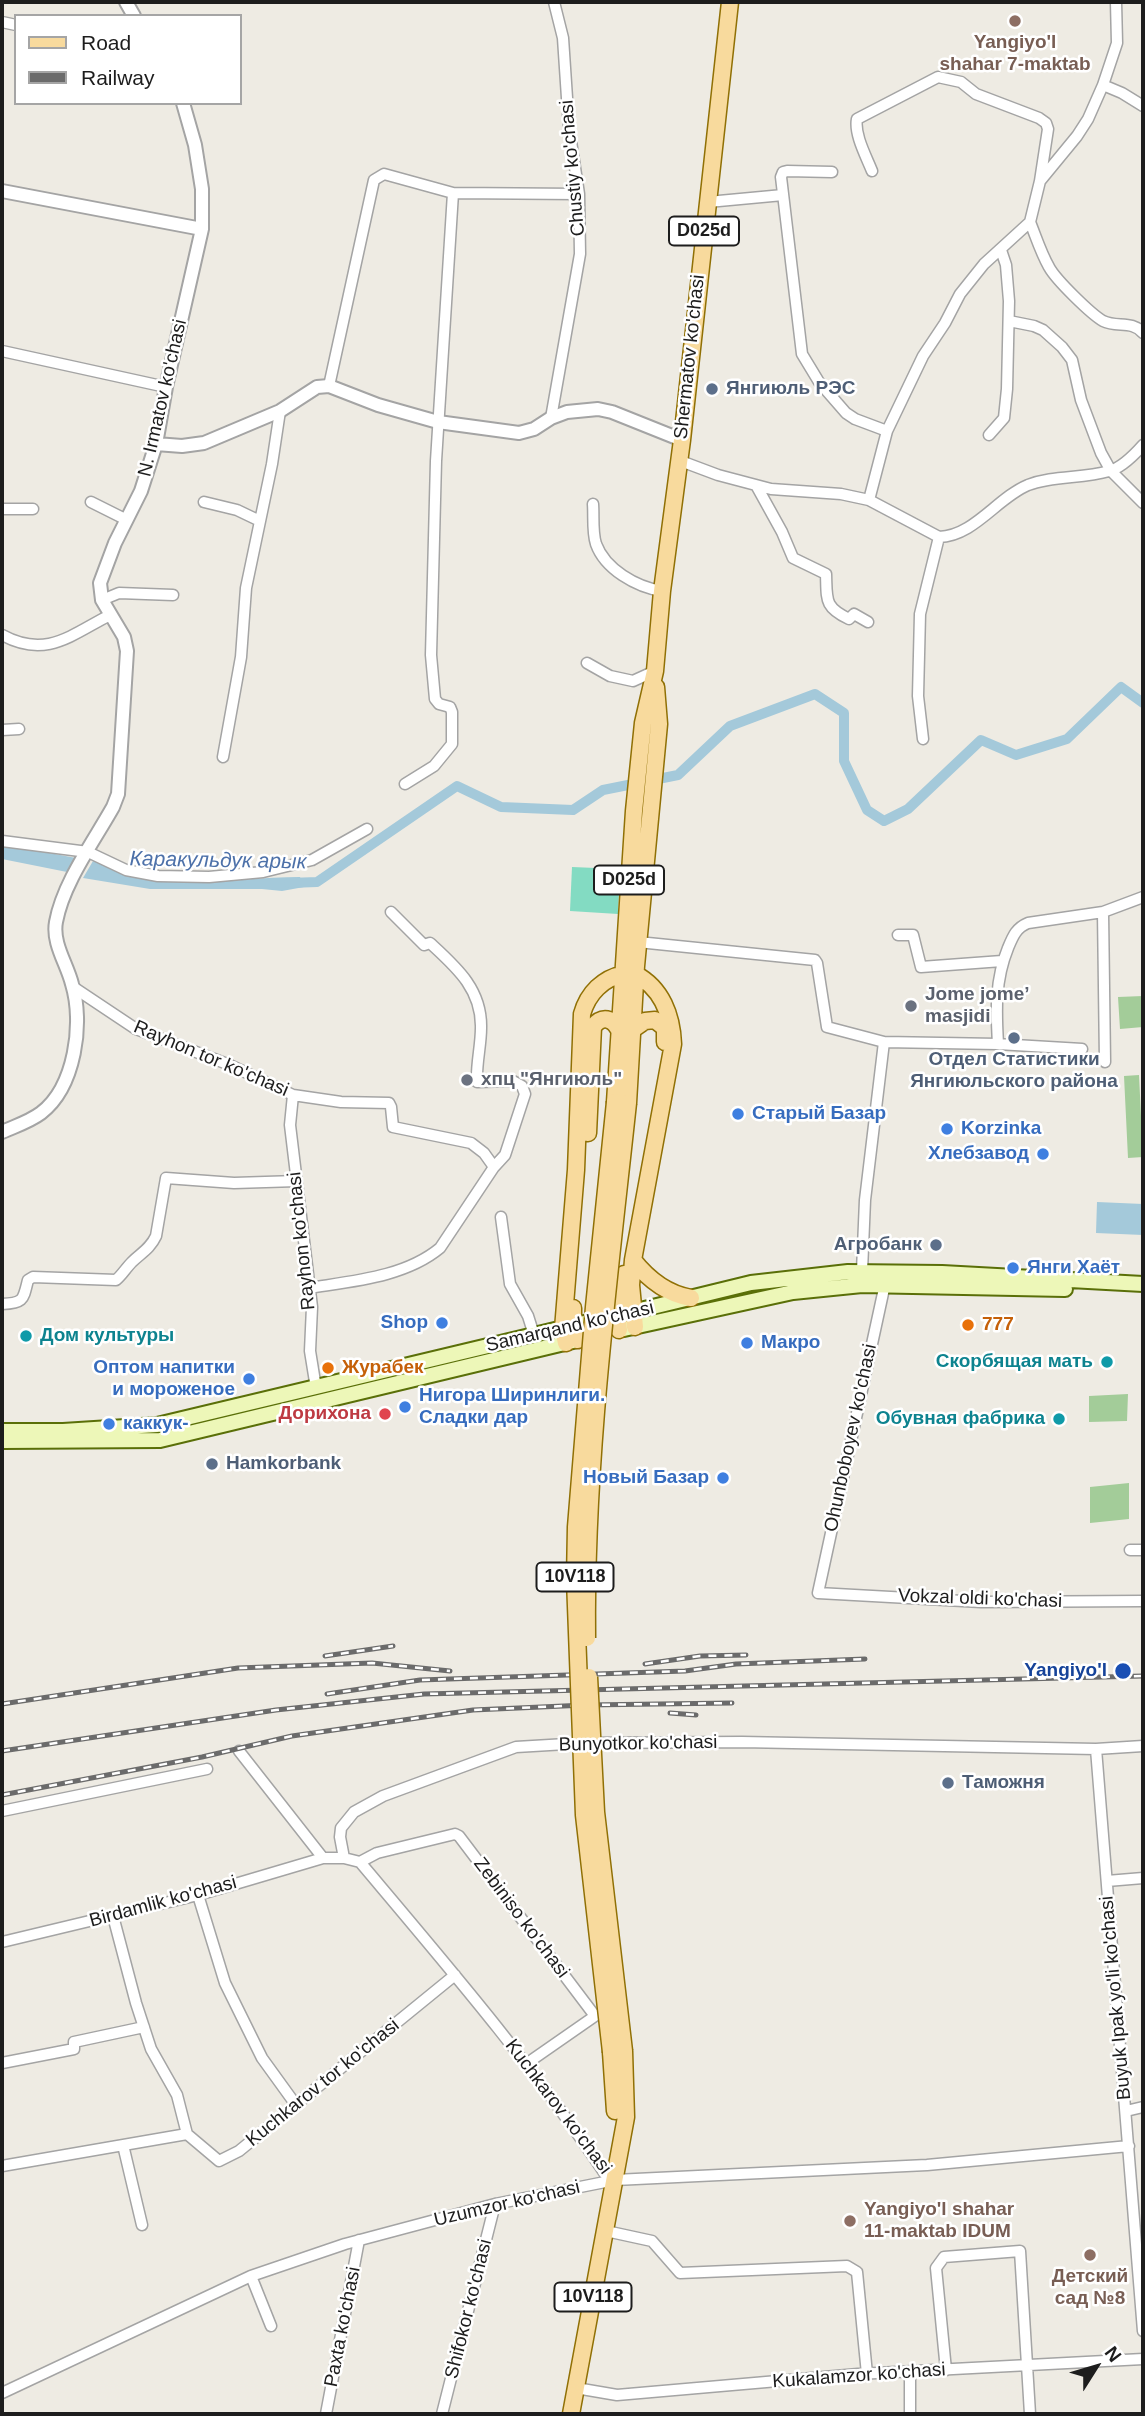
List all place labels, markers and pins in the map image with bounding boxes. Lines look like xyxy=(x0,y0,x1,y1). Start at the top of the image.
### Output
marker: Yangiyo'l shahar 7-maktab xyxy=(1007,13,1023,29)
place label: Yangiyo'l shahar 7-maktab xyxy=(939,32,1091,76)
place label: Янгиюль РЭС xyxy=(726,378,855,400)
marker: Янгиюль РЭС xyxy=(704,381,720,397)
place label: Jome jome’ masjidi xyxy=(925,984,1030,1028)
marker: Jome jome’ masjidi xyxy=(903,998,919,1014)
marker: Отдел Статистики Янгиюльского района xyxy=(1006,1030,1022,1046)
place label: Отдел Статистики Янгиюльского района xyxy=(910,1049,1118,1093)
place label: хпц "Янгиюль" xyxy=(481,1069,622,1091)
marker: хпц "Янгиюль" xyxy=(459,1072,475,1088)
place label: Cтарый Базар xyxy=(752,1103,886,1125)
marker: Cтарый Базар xyxy=(730,1106,746,1122)
place label: Korzinka xyxy=(961,1118,1041,1140)
marker: Korzinka xyxy=(939,1121,955,1137)
place label: Хлебзавод xyxy=(928,1143,1029,1165)
marker: Хлебзавод xyxy=(1035,1146,1051,1162)
place label: Агробанк xyxy=(834,1234,922,1256)
marker: Агробанк xyxy=(928,1237,944,1253)
place label: Янги Хаёт xyxy=(1027,1257,1120,1279)
marker: Янги Хаёт xyxy=(1005,1260,1021,1276)
place label: Shop xyxy=(381,1312,428,1334)
place label: 777 xyxy=(982,1314,1014,1336)
marker: Shop xyxy=(434,1315,450,1331)
marker: 777 xyxy=(960,1317,976,1333)
place label: Дом культуры xyxy=(40,1325,174,1347)
marker: Дом культуры xyxy=(18,1328,34,1344)
place label: Макро xyxy=(761,1332,820,1354)
marker: Макро xyxy=(739,1335,755,1351)
place label: Скорбящая мать xyxy=(936,1351,1093,1373)
marker: Скорбящая мать xyxy=(1099,1354,1115,1370)
place label: Оптом напитки и мороженое xyxy=(93,1357,235,1401)
place label: Журабек xyxy=(342,1357,423,1379)
marker: Журабек xyxy=(320,1360,336,1376)
marker: Оптом напитки и мороженое xyxy=(241,1371,257,1387)
place label: Нигора Ширинлиги. Сладки дар xyxy=(419,1385,605,1429)
marker: Нигора Ширинлиги. Сладки дар xyxy=(397,1399,413,1415)
place label: Дорихона xyxy=(279,1403,371,1425)
marker: Дорихона xyxy=(377,1406,393,1422)
place label: Обувная фабрика xyxy=(876,1408,1045,1430)
marker: Обувная фабрика xyxy=(1051,1411,1067,1427)
place label: каккук- xyxy=(123,1413,188,1435)
marker: каккук- xyxy=(101,1416,117,1432)
place label: Hamkorbank xyxy=(226,1453,341,1475)
marker: Hamkorbank xyxy=(204,1456,220,1472)
place label: Новый Базар xyxy=(583,1467,709,1489)
marker: Новый Базар xyxy=(715,1470,731,1486)
place label: Yangiyo'l xyxy=(1024,1660,1107,1682)
marker: Yangiyo'l xyxy=(1113,1661,1133,1681)
place label: Таможня xyxy=(962,1772,1045,1794)
marker: Таможня xyxy=(940,1775,956,1791)
place label: Yangiyo'l shahar 11-maktab IDUM xyxy=(864,2199,1014,2243)
marker: Yangiyo'l shahar 11-maktab IDUM xyxy=(842,2213,858,2229)
marker: Детский сад №8 xyxy=(1082,2247,1098,2263)
place label: Детский сад №8 xyxy=(1052,2266,1128,2310)

